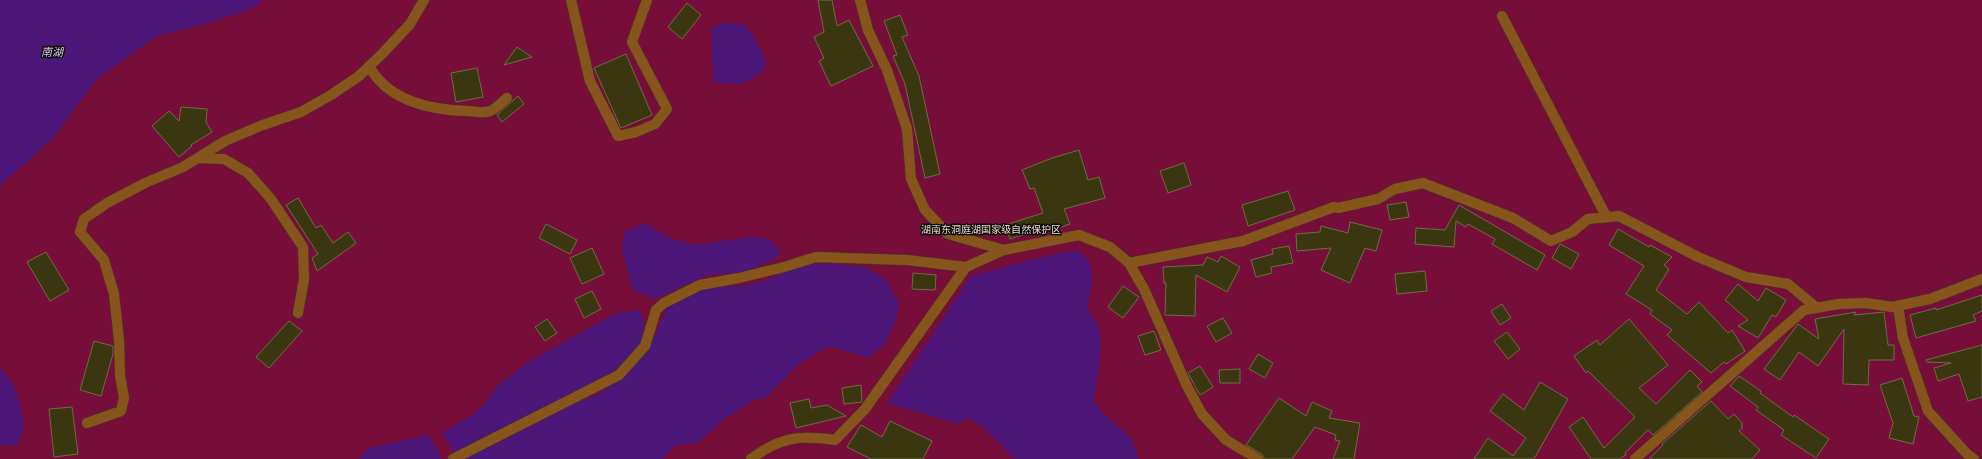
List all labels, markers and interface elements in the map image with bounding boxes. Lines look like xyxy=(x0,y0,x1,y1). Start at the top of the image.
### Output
water label: 南湖 xyxy=(41,46,65,59)
park label: 湖南东洞庭湖国家级自然保护区 xyxy=(921,224,1061,236)

